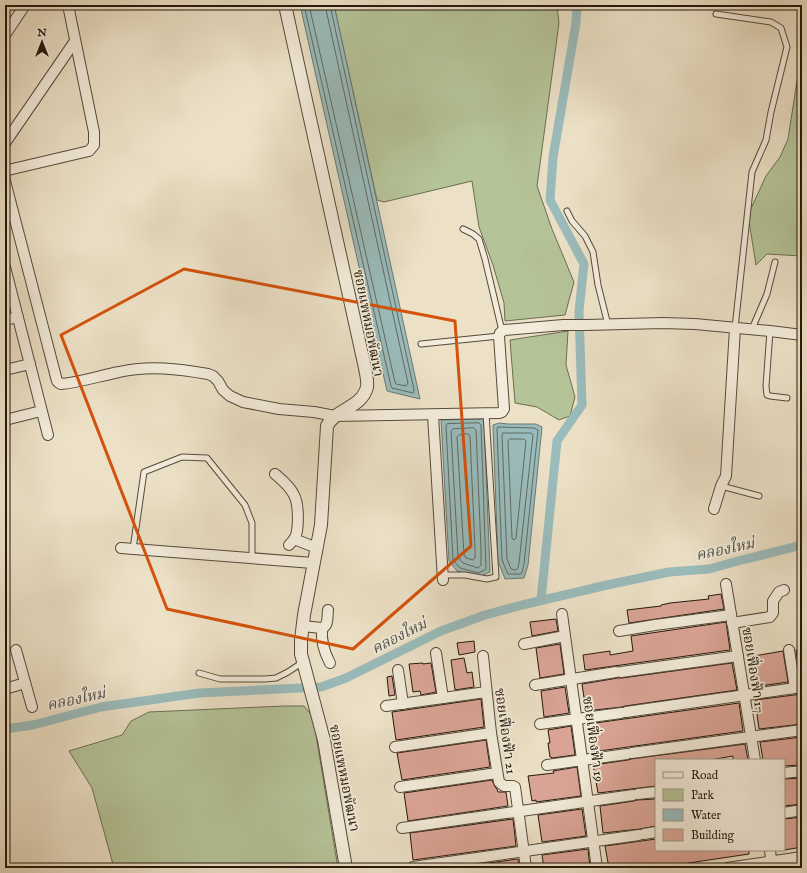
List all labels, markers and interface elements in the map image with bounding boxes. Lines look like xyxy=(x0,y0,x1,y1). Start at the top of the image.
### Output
north arrow xyxy=(22,22,62,62)
text: N xyxy=(36,26,47,40)
street label: ซอยแพหมอพัฒนา xyxy=(349,268,387,378)
water label: คลองใหม่ xyxy=(694,532,758,565)
water label: คลองใหม่ xyxy=(368,612,432,658)
street label: ซอยเฟื่องฟ้า 17 xyxy=(737,626,771,714)
water label: คลองใหม่ xyxy=(45,682,109,715)
street label: ซอยเฟื่องฟ้า 21 xyxy=(490,687,522,775)
street label: ซอยเฟื่องฟ้า 19 xyxy=(578,695,610,783)
street label: ซอยแพหมอพัฒนา xyxy=(325,723,363,833)
legend xyxy=(655,759,785,851)
text: Road xyxy=(691,768,719,783)
text: Park xyxy=(691,788,714,803)
text: Water xyxy=(691,808,722,823)
text: Building xyxy=(691,828,735,843)

